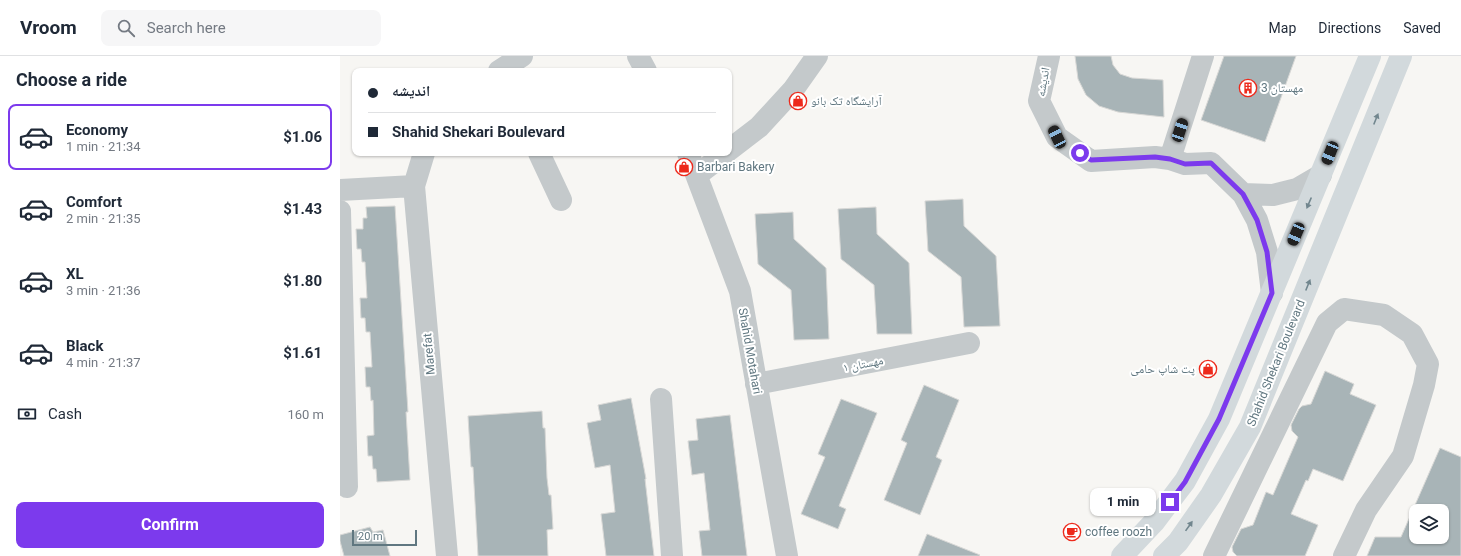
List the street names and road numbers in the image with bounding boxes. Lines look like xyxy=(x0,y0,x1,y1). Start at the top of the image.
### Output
street label: اندیشه xyxy=(1034,66,1053,98)
street label: Shahid Shekari Boulevard xyxy=(1244,298,1308,428)
street label: Shahid Motahari xyxy=(736,307,764,395)
street label: Marefat xyxy=(420,332,438,376)
street label: مهستان ۱ xyxy=(842,353,884,375)

